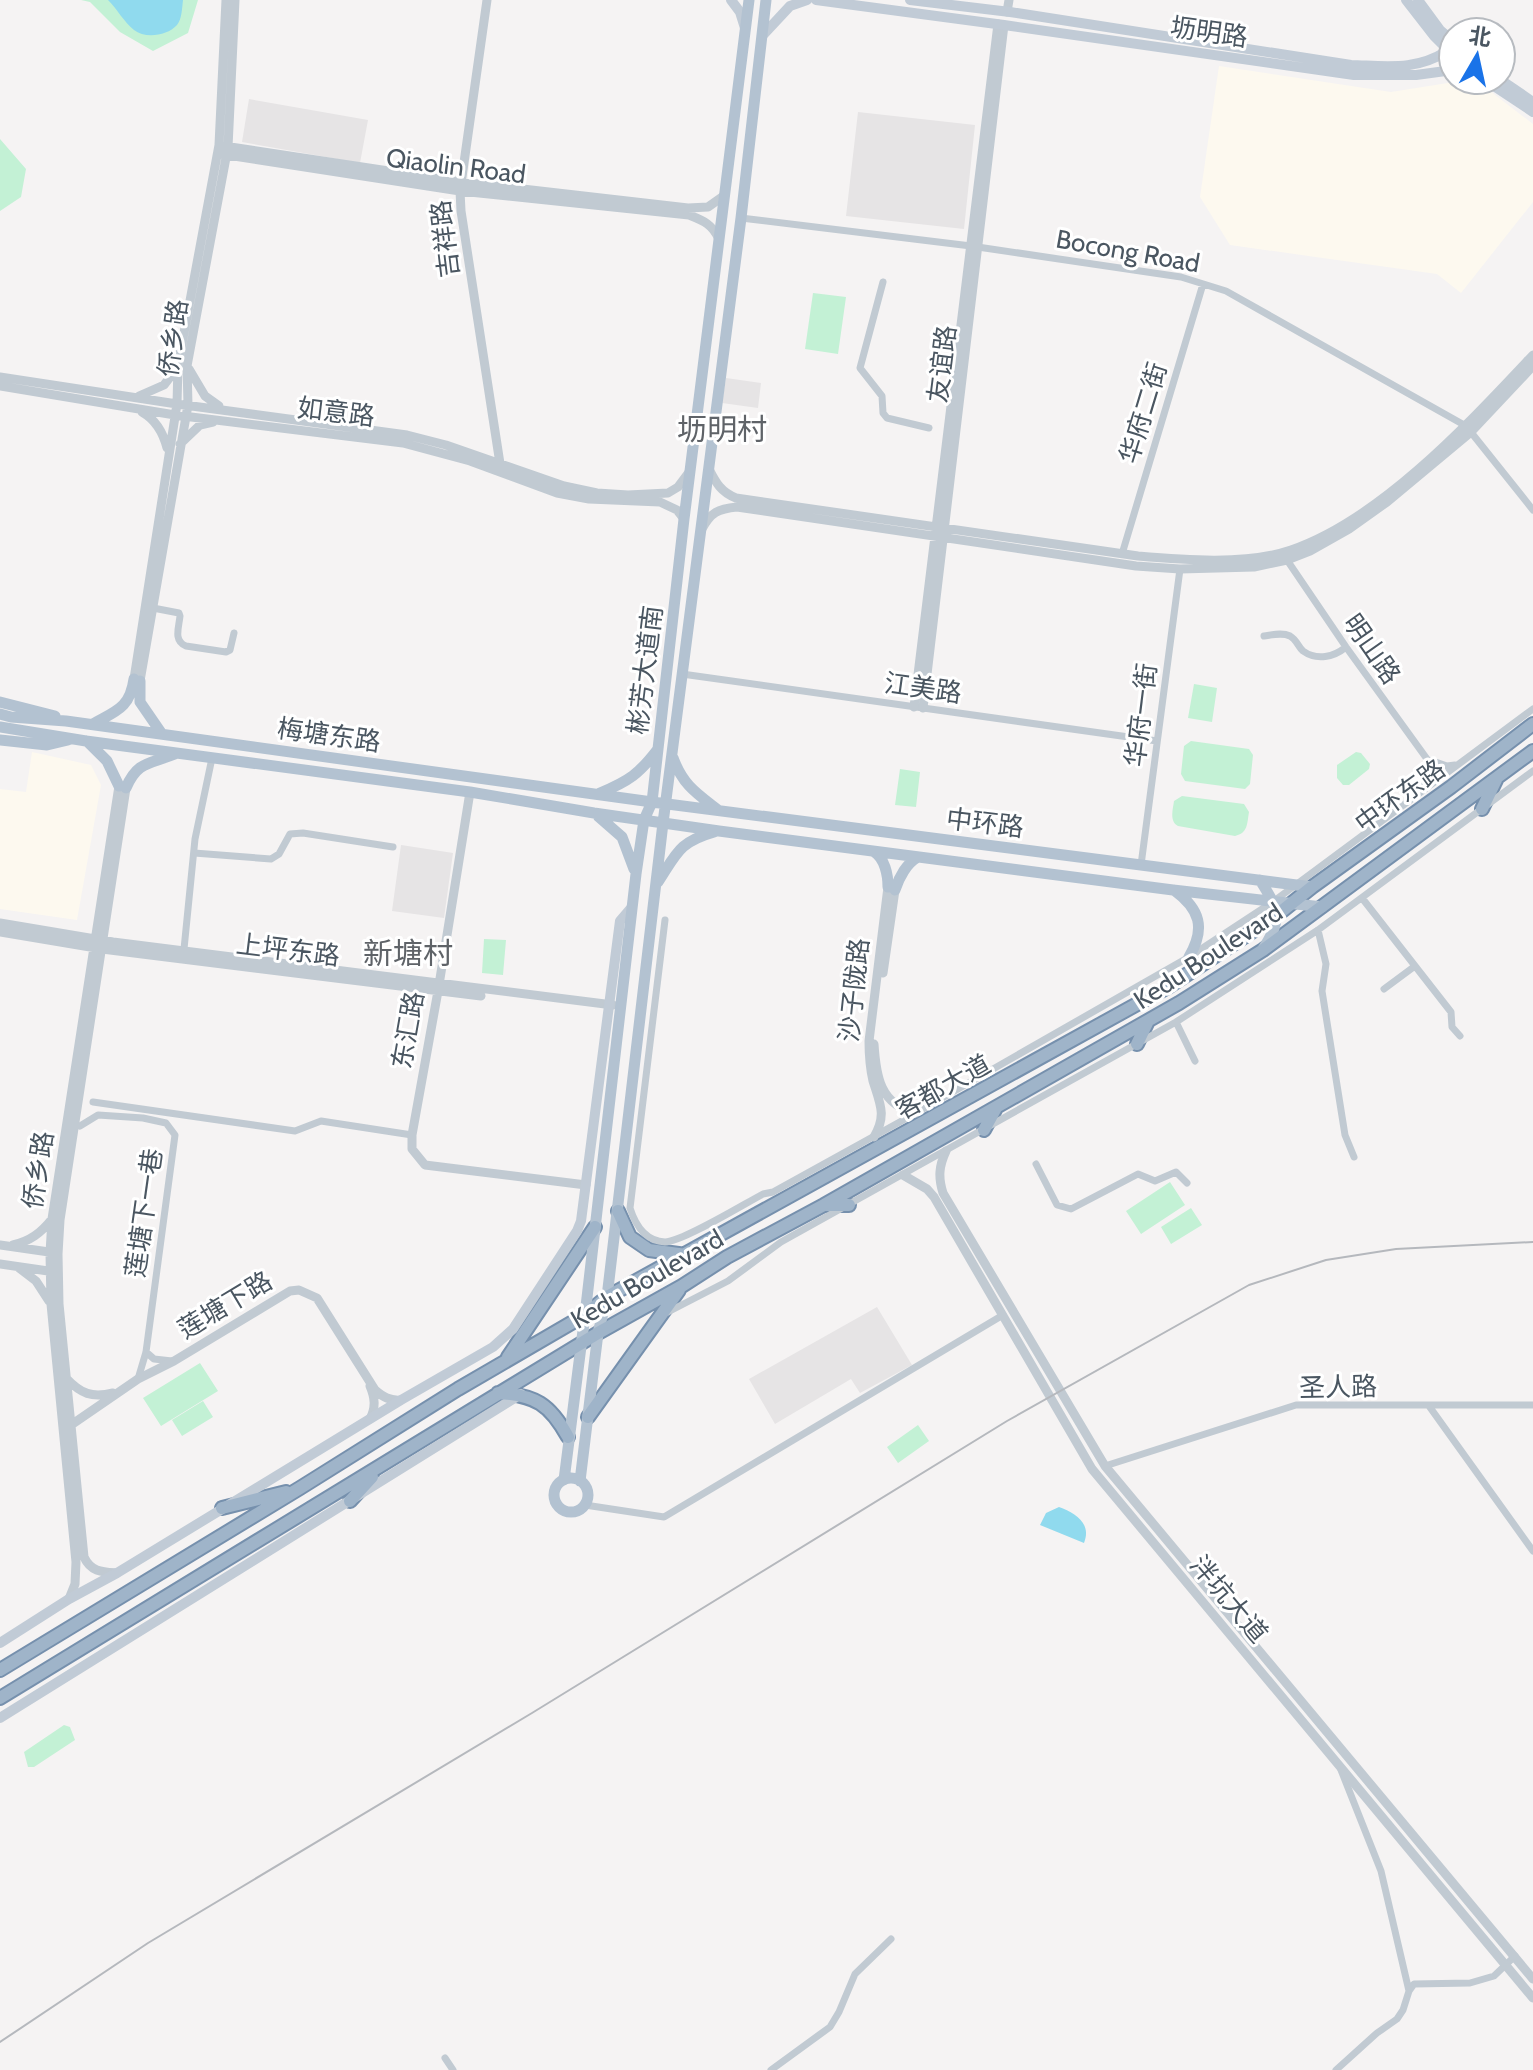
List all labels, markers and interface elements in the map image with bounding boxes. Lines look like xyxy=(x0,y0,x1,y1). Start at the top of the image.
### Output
street label: 坜明路 xyxy=(1168,11,1250,53)
north arrow xyxy=(1437,16,1517,96)
text: 北 xyxy=(1467,22,1493,52)
street label: Qiaolin Road xyxy=(384,142,528,190)
street label: 吉祥路 xyxy=(424,198,466,280)
street label: Bocong Road xyxy=(1054,223,1202,279)
street label: 侨乡路 xyxy=(152,297,194,379)
street label: 友谊路 xyxy=(921,323,963,405)
street label: 华府二街 xyxy=(1112,359,1174,467)
street label: 如意路 xyxy=(295,391,377,433)
district label: 坜明村 xyxy=(677,411,767,448)
street label: 彬芳大道南 xyxy=(621,604,669,736)
street label: 明山路 xyxy=(1337,608,1407,690)
street label: 华府一街 xyxy=(1119,661,1163,769)
street label: 江美路 xyxy=(882,667,964,709)
street label: 梅塘东路 xyxy=(275,712,383,758)
street label: 中环东路 xyxy=(1349,752,1451,840)
street label: 中环路 xyxy=(944,802,1026,844)
street label: Kedu Boulevard xyxy=(1128,896,1288,1016)
street label: 上坪东路 xyxy=(234,928,342,972)
district label: 新塘村 xyxy=(363,935,453,972)
street label: 沙子陇路 xyxy=(833,937,875,1043)
street label: 东汇路 xyxy=(385,989,431,1071)
street label: 客都大道 xyxy=(890,1048,996,1126)
street label: 侨乡路 xyxy=(16,1129,60,1211)
street label: 莲塘下一巷 xyxy=(119,1146,169,1280)
street label: Kedu Boulevard xyxy=(565,1222,729,1336)
street label: 莲塘下路 xyxy=(172,1264,278,1346)
street label: 圣人路 xyxy=(1299,1370,1377,1404)
street label: 泮坑大道 xyxy=(1183,1549,1275,1649)

